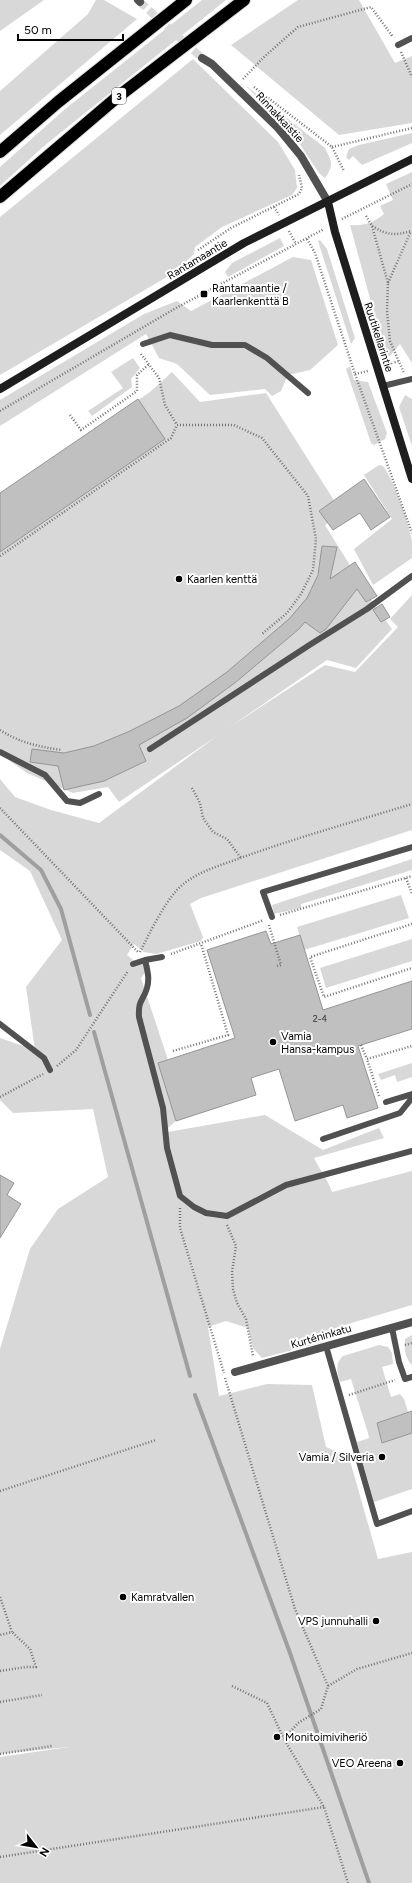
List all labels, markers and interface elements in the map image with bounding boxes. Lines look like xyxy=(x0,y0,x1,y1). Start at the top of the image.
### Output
scale bar xyxy=(18,16,123,42)
text: 50 m xyxy=(24,23,52,37)
road number: 3 xyxy=(112,88,126,104)
street label: Rinnakkaistie xyxy=(253,90,306,145)
street label: Rantamaantie xyxy=(165,236,230,282)
place label: Rantamaantie / Kaarlenkenttä B xyxy=(212,282,289,308)
marker: Rantamaantie / Kaarlenkenttä B xyxy=(199,289,209,299)
street label: Ruutikellarintie xyxy=(361,301,396,374)
place label: Kaarlen kenttä xyxy=(187,573,257,586)
marker: Kaarlen kenttä xyxy=(174,574,184,584)
house number: 2-4 xyxy=(313,1013,328,1024)
place label: Vamia Hansa-kampus xyxy=(281,1030,354,1056)
marker: Vamia Hansa-kampus xyxy=(268,1037,278,1047)
street label: Kurténinkatu xyxy=(289,1322,353,1351)
place label: Vamia / Silveria xyxy=(299,1451,374,1464)
marker: Vamia / Silveria xyxy=(377,1452,387,1462)
place label: Kamratvallen xyxy=(131,1591,194,1604)
marker: Kamratvallen xyxy=(118,1592,128,1602)
place label: VPS junnuhalli xyxy=(298,1615,368,1628)
marker: VPS junnuhalli xyxy=(371,1616,381,1626)
place label: Monitoimiviheriö xyxy=(285,1731,367,1744)
marker: Monitoimiviheriö xyxy=(272,1732,282,1742)
place label: VEO Areena xyxy=(332,1757,392,1770)
marker: VEO Areena xyxy=(395,1758,405,1768)
north arrow xyxy=(16,1827,56,1867)
text: N xyxy=(36,1845,52,1859)

